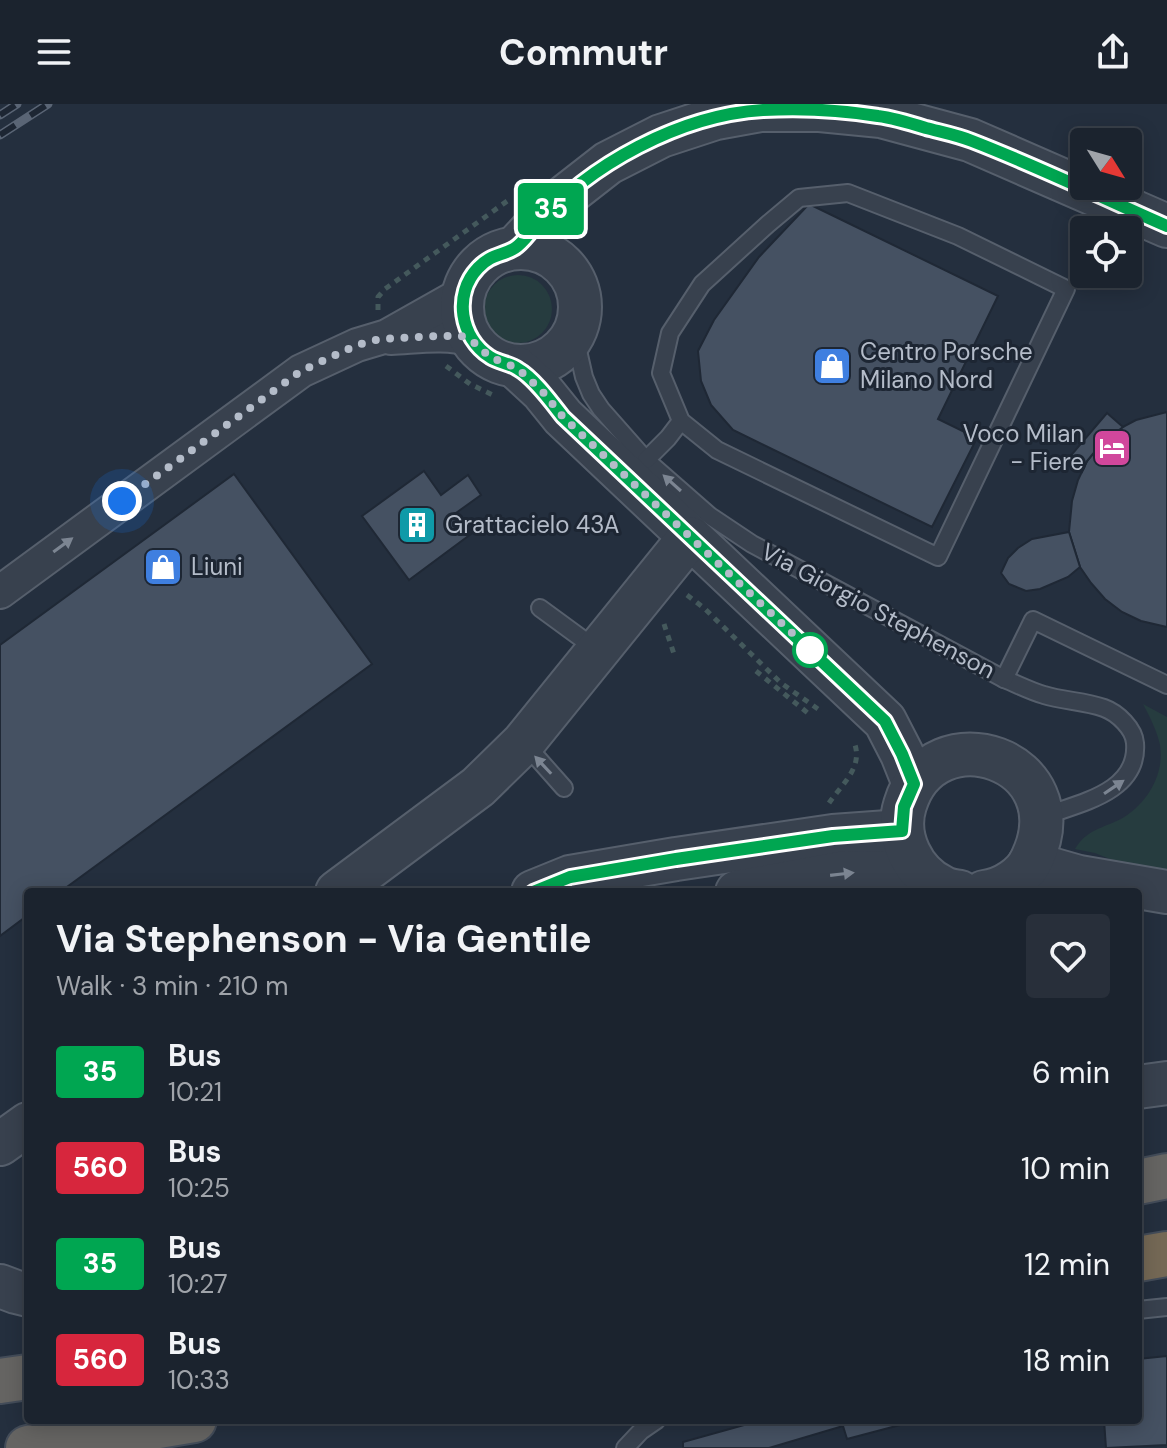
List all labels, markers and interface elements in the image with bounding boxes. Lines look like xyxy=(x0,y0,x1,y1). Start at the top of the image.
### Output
text: Commutr xyxy=(499,29,668,76)
icon: menu xyxy=(32,30,76,74)
icon: share xyxy=(1091,30,1135,74)
north arrow xyxy=(1070,128,1142,200)
map controls xyxy=(1070,128,1142,288)
line badge: 35 xyxy=(515,183,587,235)
text: 35 xyxy=(534,190,568,227)
button: locate xyxy=(1070,216,1142,288)
place label: Centro Porsche Milano Nord xyxy=(860,336,1033,395)
shop icon: Centro Porsche Milano Nord xyxy=(811,345,853,387)
place label: Voco Milan - Fiere xyxy=(963,418,1084,477)
hotel icon: Voco Milan - Fiere xyxy=(1091,427,1133,469)
one-way arrow xyxy=(662,474,681,492)
your location xyxy=(102,481,142,521)
building icon: Grattacielo 43A xyxy=(396,504,438,546)
place label: Grattacielo 43A xyxy=(445,509,620,540)
street label: Via Giorgio Stephenson xyxy=(756,536,1001,685)
one-way arrow xyxy=(52,538,73,553)
shop icon: Liuni xyxy=(142,546,184,588)
place label: Liuni xyxy=(191,551,243,582)
unlabelled marker xyxy=(793,633,827,667)
one-way arrow xyxy=(535,756,553,775)
one-way arrow xyxy=(1103,780,1124,795)
one-way arrow xyxy=(830,868,855,881)
text: Via Stephenson - Via Gentile xyxy=(56,914,592,964)
button: heart xyxy=(1026,914,1110,998)
text: Walk · 3 min · 210 m xyxy=(56,969,288,1003)
text: Bus xyxy=(168,1036,222,1075)
text: 35 xyxy=(83,1053,117,1090)
text: 6 min xyxy=(1032,1053,1110,1092)
text: 10:21 xyxy=(168,1075,222,1109)
text: Bus xyxy=(168,1132,222,1171)
text: 560 xyxy=(73,1149,127,1186)
text: 10 min xyxy=(1021,1149,1110,1188)
text: 10:25 xyxy=(168,1171,230,1205)
text: Bus xyxy=(168,1228,222,1267)
text: 35 xyxy=(83,1245,117,1282)
text: 12 min xyxy=(1024,1245,1110,1284)
text: 10:27 xyxy=(168,1267,228,1301)
text: Bus xyxy=(168,1324,222,1363)
text: 560 xyxy=(73,1341,127,1378)
text: 18 min xyxy=(1023,1341,1110,1380)
text: 10:33 xyxy=(168,1363,230,1397)

